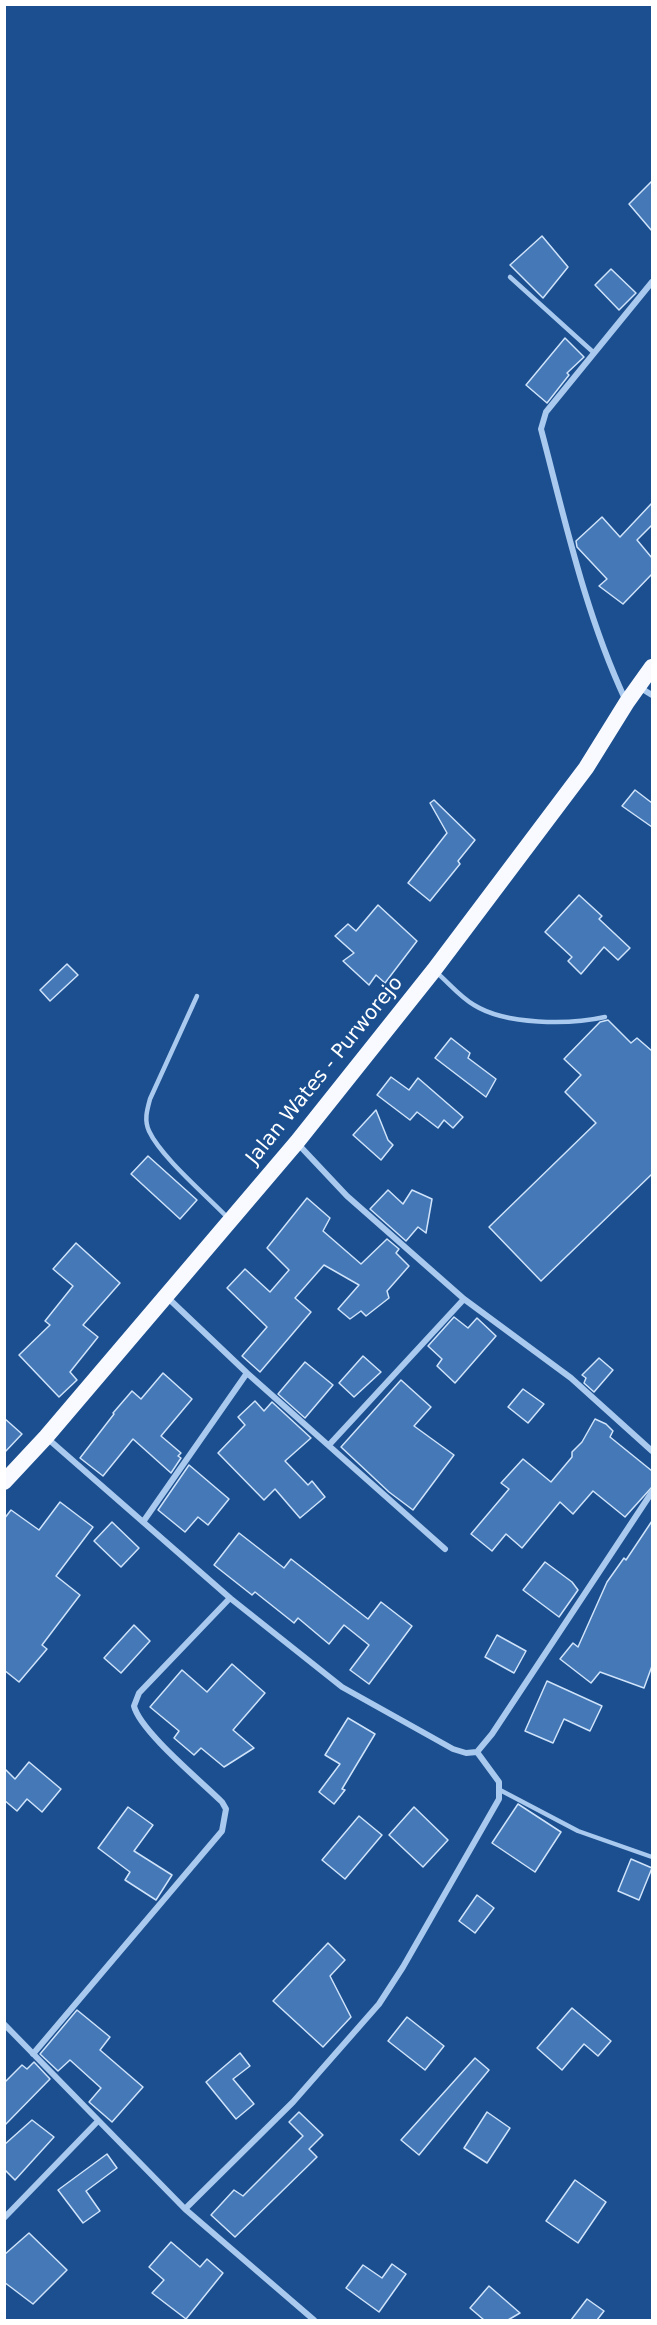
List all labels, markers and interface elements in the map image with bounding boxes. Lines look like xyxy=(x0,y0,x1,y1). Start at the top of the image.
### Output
street label: Jalan Wates - Purworejo xyxy=(242,972,408,1170)

